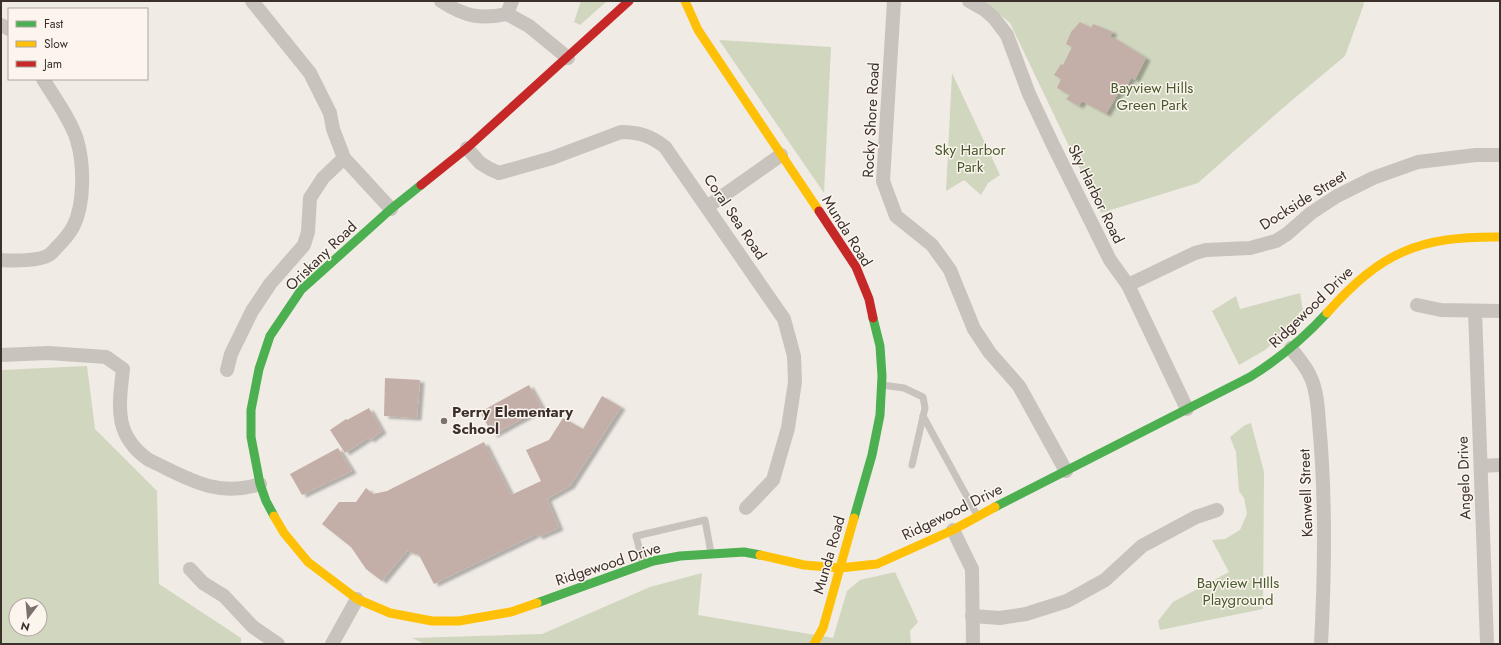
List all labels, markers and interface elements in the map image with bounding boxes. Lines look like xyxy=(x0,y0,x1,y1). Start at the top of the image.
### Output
legend xyxy=(8,8,148,80)
text: Fast xyxy=(44,15,63,33)
text: Slow xyxy=(44,35,69,53)
text: Jam xyxy=(42,55,62,73)
street label: Rocky Shore Road xyxy=(857,62,885,178)
park label: Bayview Hills Green Park xyxy=(1111,77,1193,116)
park label: Sky Harbor Park xyxy=(934,139,1006,178)
street label: Sky Harbor Road xyxy=(1062,141,1130,247)
street label: Dockside Street xyxy=(1255,164,1351,235)
street label: Coral Sea Road xyxy=(698,170,772,264)
street label: Munda Road xyxy=(816,191,878,271)
street label: Oriskany Road xyxy=(280,216,362,296)
street label: Ridgewood Drive xyxy=(1264,261,1358,353)
place label: Perry Elementary School xyxy=(452,401,573,440)
marker: Perry Elementary School xyxy=(439,416,449,426)
street label: Angelo Drive xyxy=(1452,436,1476,520)
street label: Kenwell Street xyxy=(1293,448,1319,538)
street label: Ridgewood Drive xyxy=(898,478,1006,546)
street label: Munda Road xyxy=(807,513,851,597)
street label: Ridgewood Drive xyxy=(552,537,664,591)
park label: Bayview HIlls Playground xyxy=(1197,572,1279,611)
north arrow xyxy=(8,597,48,637)
text: N xyxy=(19,618,32,636)

